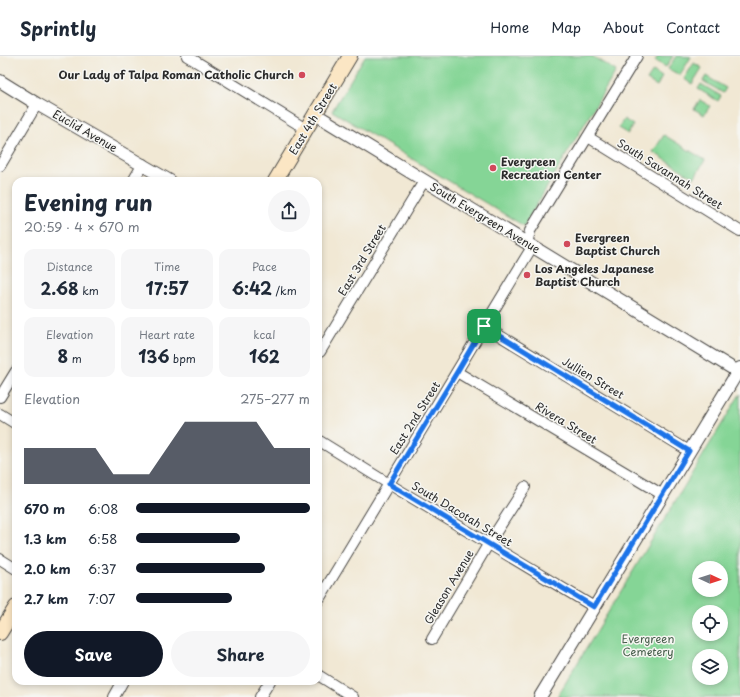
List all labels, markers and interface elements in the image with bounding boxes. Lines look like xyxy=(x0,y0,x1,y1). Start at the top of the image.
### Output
text: Sprintly xyxy=(20,14,96,42)
text: Home xyxy=(490,17,529,38)
text: Map xyxy=(551,17,581,38)
text: About xyxy=(603,17,644,38)
text: Contact xyxy=(666,17,720,38)
place label: Our Lady of Talpa Roman Catholic Church xyxy=(58,66,294,83)
marker: Our Lady of Talpa Roman Catholic Church xyxy=(297,70,307,80)
street label: East 4th Street xyxy=(284,79,341,158)
street label: Euclid Avenue xyxy=(50,105,121,156)
street label: South Savannah Street xyxy=(614,134,727,213)
place label: Evergreen Recreation Center xyxy=(501,153,602,183)
marker: Evergreen Recreation Center xyxy=(488,163,498,173)
street label: South Evergreen Avenue xyxy=(427,178,544,257)
text: Evening run xyxy=(24,185,153,218)
button: share xyxy=(268,190,310,232)
text: 20:59 · 4 × 670 m xyxy=(24,217,140,236)
street label: East 3rd Street xyxy=(333,220,390,299)
place label: Evergreen Baptist Church xyxy=(575,229,660,259)
marker: Evergreen Baptist Church xyxy=(562,239,572,249)
text: Distance xyxy=(47,258,93,275)
text: Time xyxy=(154,258,180,275)
text: Pace xyxy=(252,258,277,275)
place label: Los Angeles Japanese Baptist Church xyxy=(535,260,654,290)
marker: Los Angeles Japanese Baptist Church xyxy=(522,270,532,280)
text: 2.68 xyxy=(41,275,79,301)
text: 17:57 xyxy=(146,275,188,301)
text: 6:42 xyxy=(232,275,272,301)
text: km xyxy=(79,282,99,299)
text: /km xyxy=(272,282,297,299)
pin xyxy=(467,309,501,343)
icon: arrive xyxy=(473,315,495,337)
text: Elevation xyxy=(46,326,93,343)
text: Heart rate xyxy=(139,326,195,343)
text: kcal xyxy=(253,326,275,343)
text: 8 xyxy=(58,343,68,369)
text: 136 xyxy=(138,343,169,369)
text: 162 xyxy=(249,343,280,369)
text: m xyxy=(68,350,82,367)
text: bpm xyxy=(169,350,196,367)
street label: Jullien Street xyxy=(559,352,628,403)
street label: East 2nd Street xyxy=(385,377,444,458)
text: Elevation xyxy=(24,389,80,408)
text: 275–277 m xyxy=(240,389,310,408)
street label: Rivera Street xyxy=(532,397,601,448)
street label: South Dacotah Street xyxy=(409,477,516,551)
text: 670 m xyxy=(24,499,65,518)
text: 6:08 xyxy=(88,499,118,518)
text: 1.3 km xyxy=(24,529,67,548)
text: 6:58 xyxy=(88,529,117,548)
street label: Gleason Avenue xyxy=(420,546,478,627)
text: 2.0 km xyxy=(24,559,71,578)
text: 6:37 xyxy=(88,559,116,578)
north arrow xyxy=(692,561,728,597)
map controls xyxy=(692,561,728,685)
text: 2.7 km xyxy=(24,589,68,608)
text: 7:07 xyxy=(88,589,115,608)
button: locate xyxy=(692,605,728,641)
park label: Evergreen Cemetery xyxy=(622,630,674,660)
button: Save xyxy=(24,631,163,677)
button: Share xyxy=(171,631,310,677)
button: layers xyxy=(692,649,728,685)

